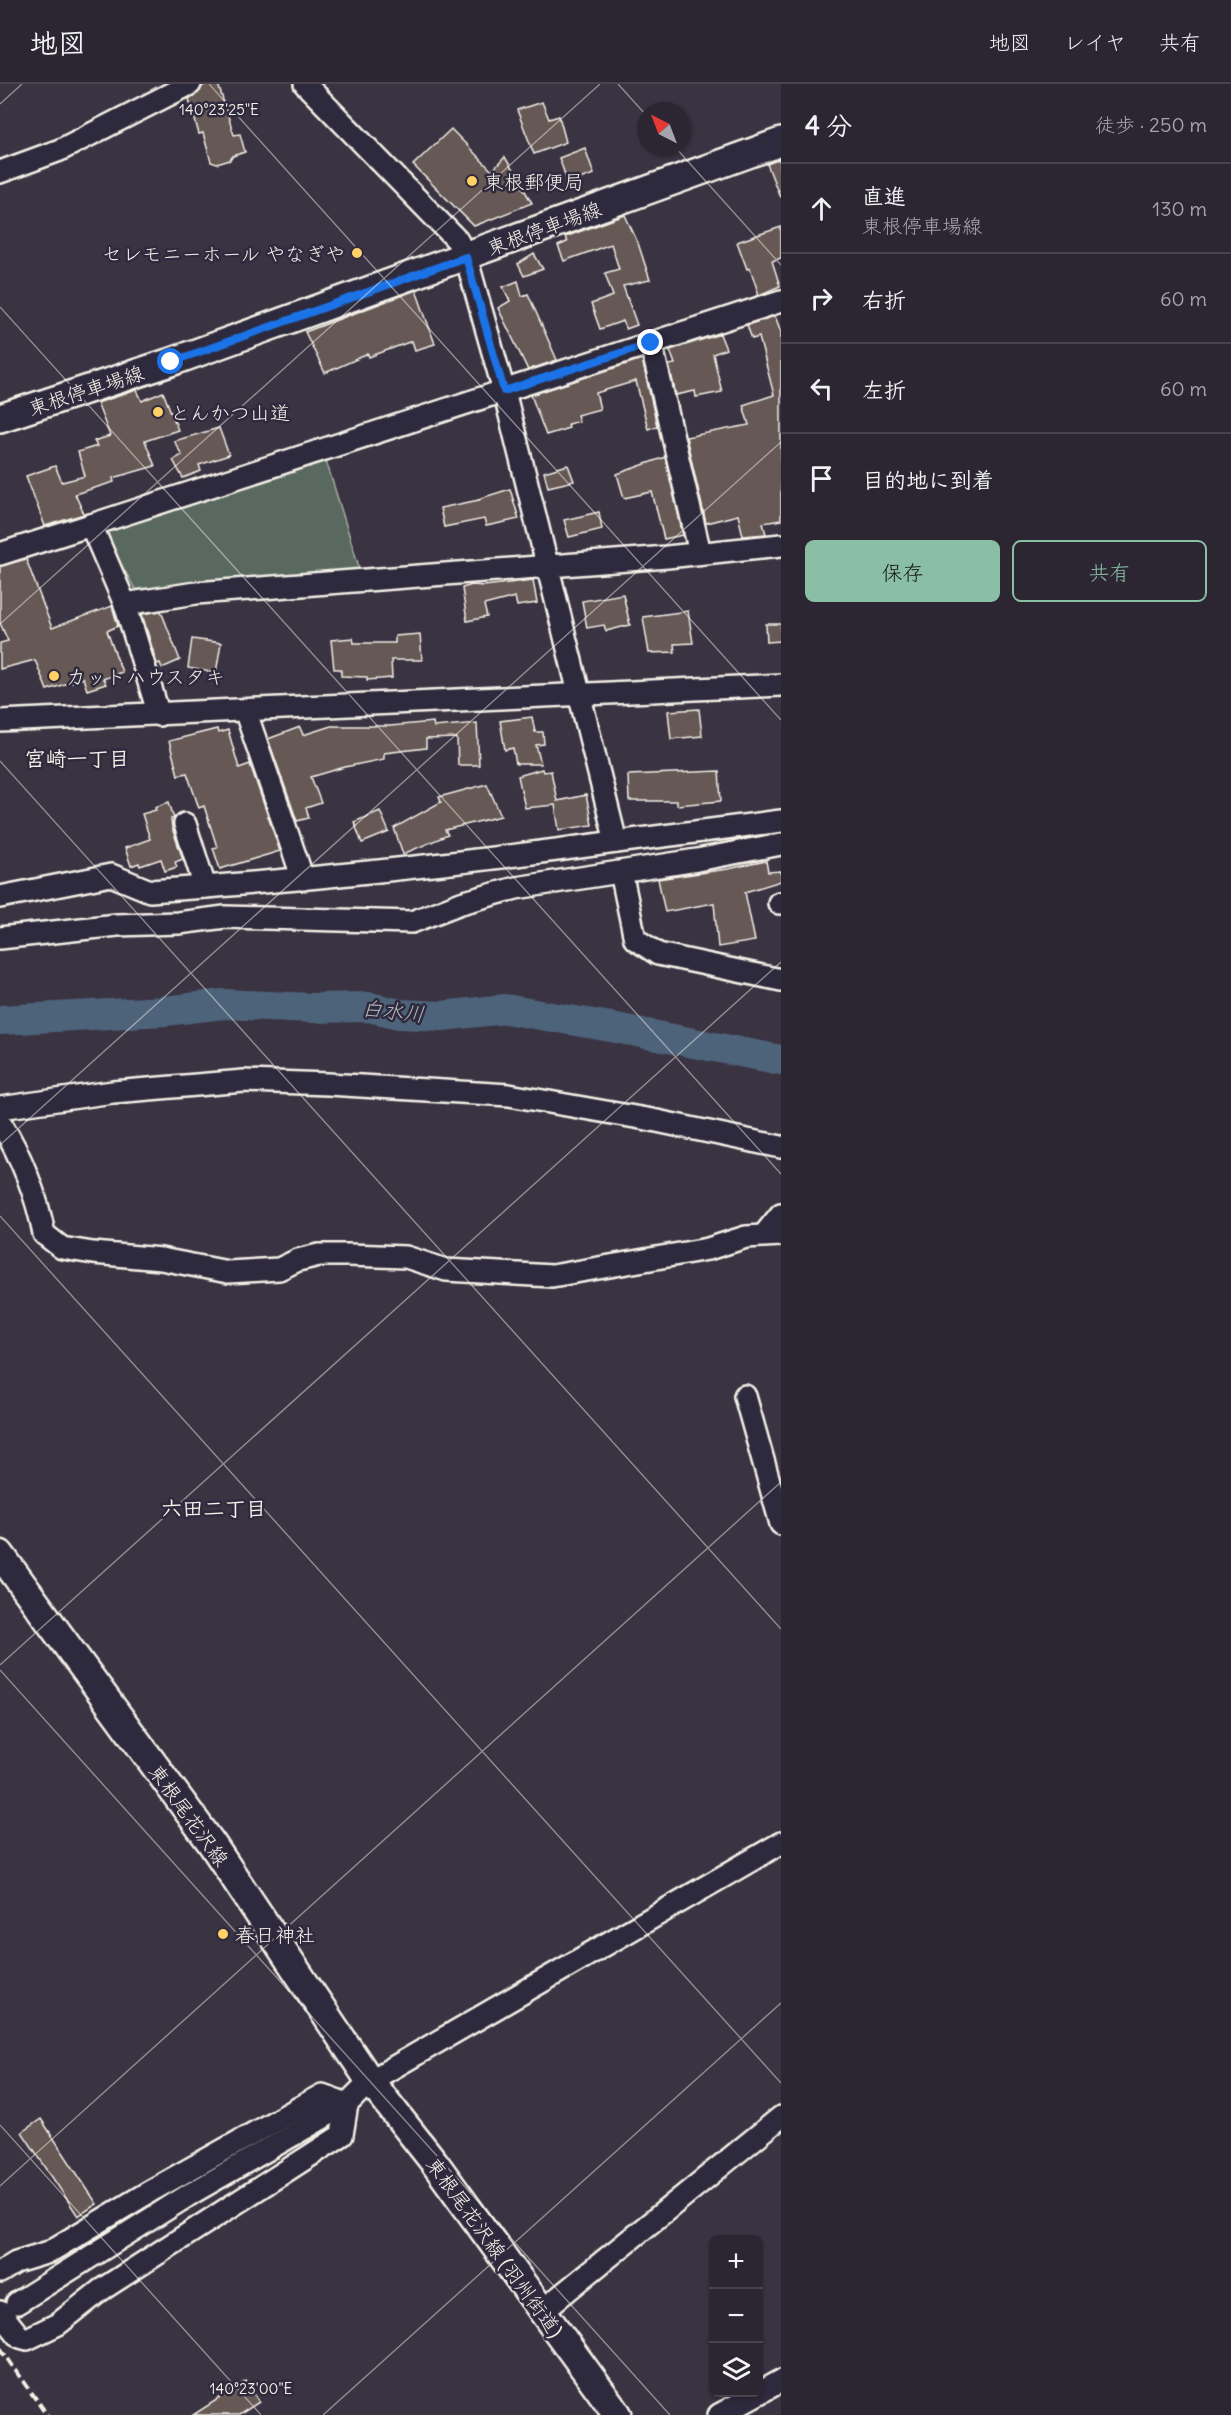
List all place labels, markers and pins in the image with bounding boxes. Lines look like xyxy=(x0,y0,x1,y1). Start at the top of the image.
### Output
place label: 東根郵便局 xyxy=(484,169,584,194)
marker: 東根郵便局 xyxy=(465,174,479,188)
place label: セレモニーホール やなぎや xyxy=(102,241,345,266)
marker: セレモニーホール やなぎや xyxy=(350,246,364,260)
place label: とんかつ山道 xyxy=(170,400,290,425)
marker: とんかつ山道 xyxy=(151,405,165,419)
place label: カットハウスタキ xyxy=(66,664,225,689)
marker: カットハウスタキ xyxy=(47,669,61,683)
place label: 春日神社 xyxy=(235,1922,315,1947)
marker: 春日神社 xyxy=(216,1927,230,1941)

